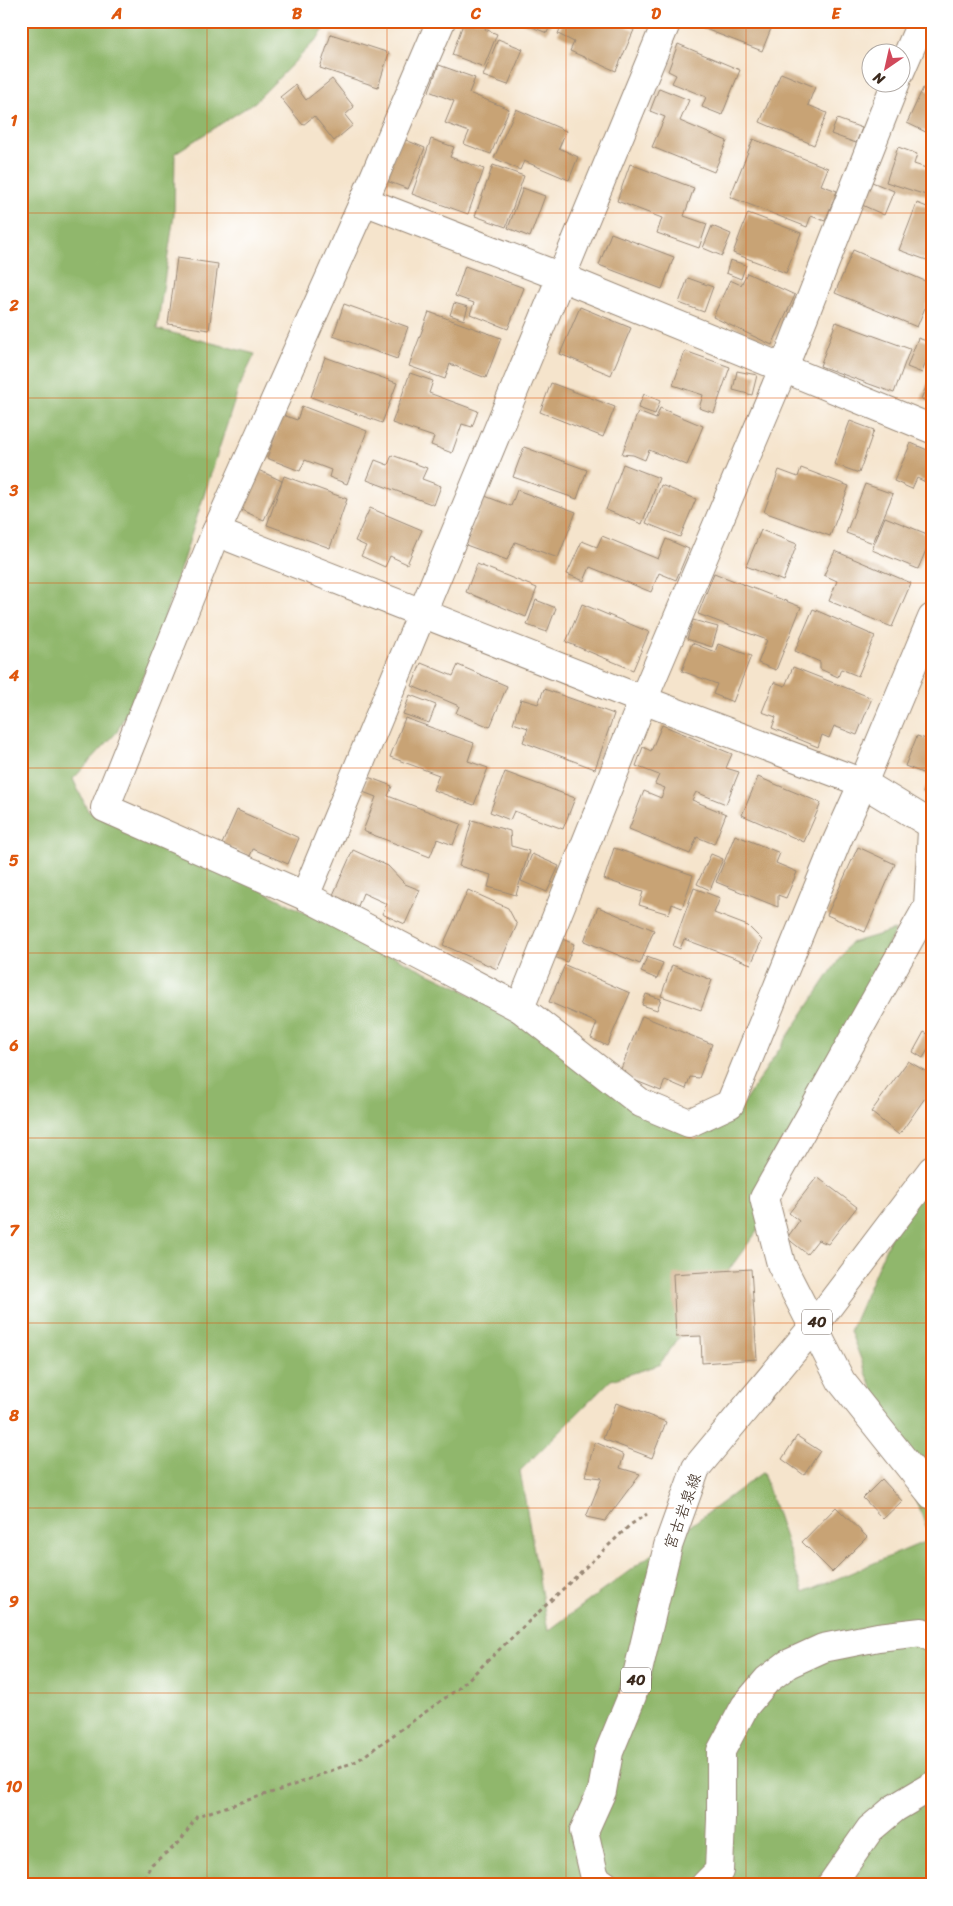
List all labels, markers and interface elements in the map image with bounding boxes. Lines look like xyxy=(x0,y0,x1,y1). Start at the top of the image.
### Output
text: A xyxy=(111,0,122,28)
text: B xyxy=(292,0,303,28)
text: C xyxy=(470,0,482,28)
text: D xyxy=(651,0,661,28)
text: E xyxy=(832,0,842,28)
north arrow xyxy=(860,42,910,92)
text: N xyxy=(868,65,891,92)
text: 1 xyxy=(11,106,18,135)
text: 2 xyxy=(8,291,19,320)
text: 3 xyxy=(9,476,19,505)
text: 4 xyxy=(8,661,19,690)
text: 5 xyxy=(9,846,19,875)
text: 6 xyxy=(8,1031,19,1060)
text: 7 xyxy=(9,1216,20,1245)
road number: 40 xyxy=(802,1310,832,1334)
text: 8 xyxy=(8,1401,19,1430)
street label: 宮古岩泉線 xyxy=(655,1469,710,1554)
text: 9 xyxy=(9,1587,19,1616)
road number: 40 xyxy=(621,1668,651,1692)
text: 10 xyxy=(6,1772,22,1801)

